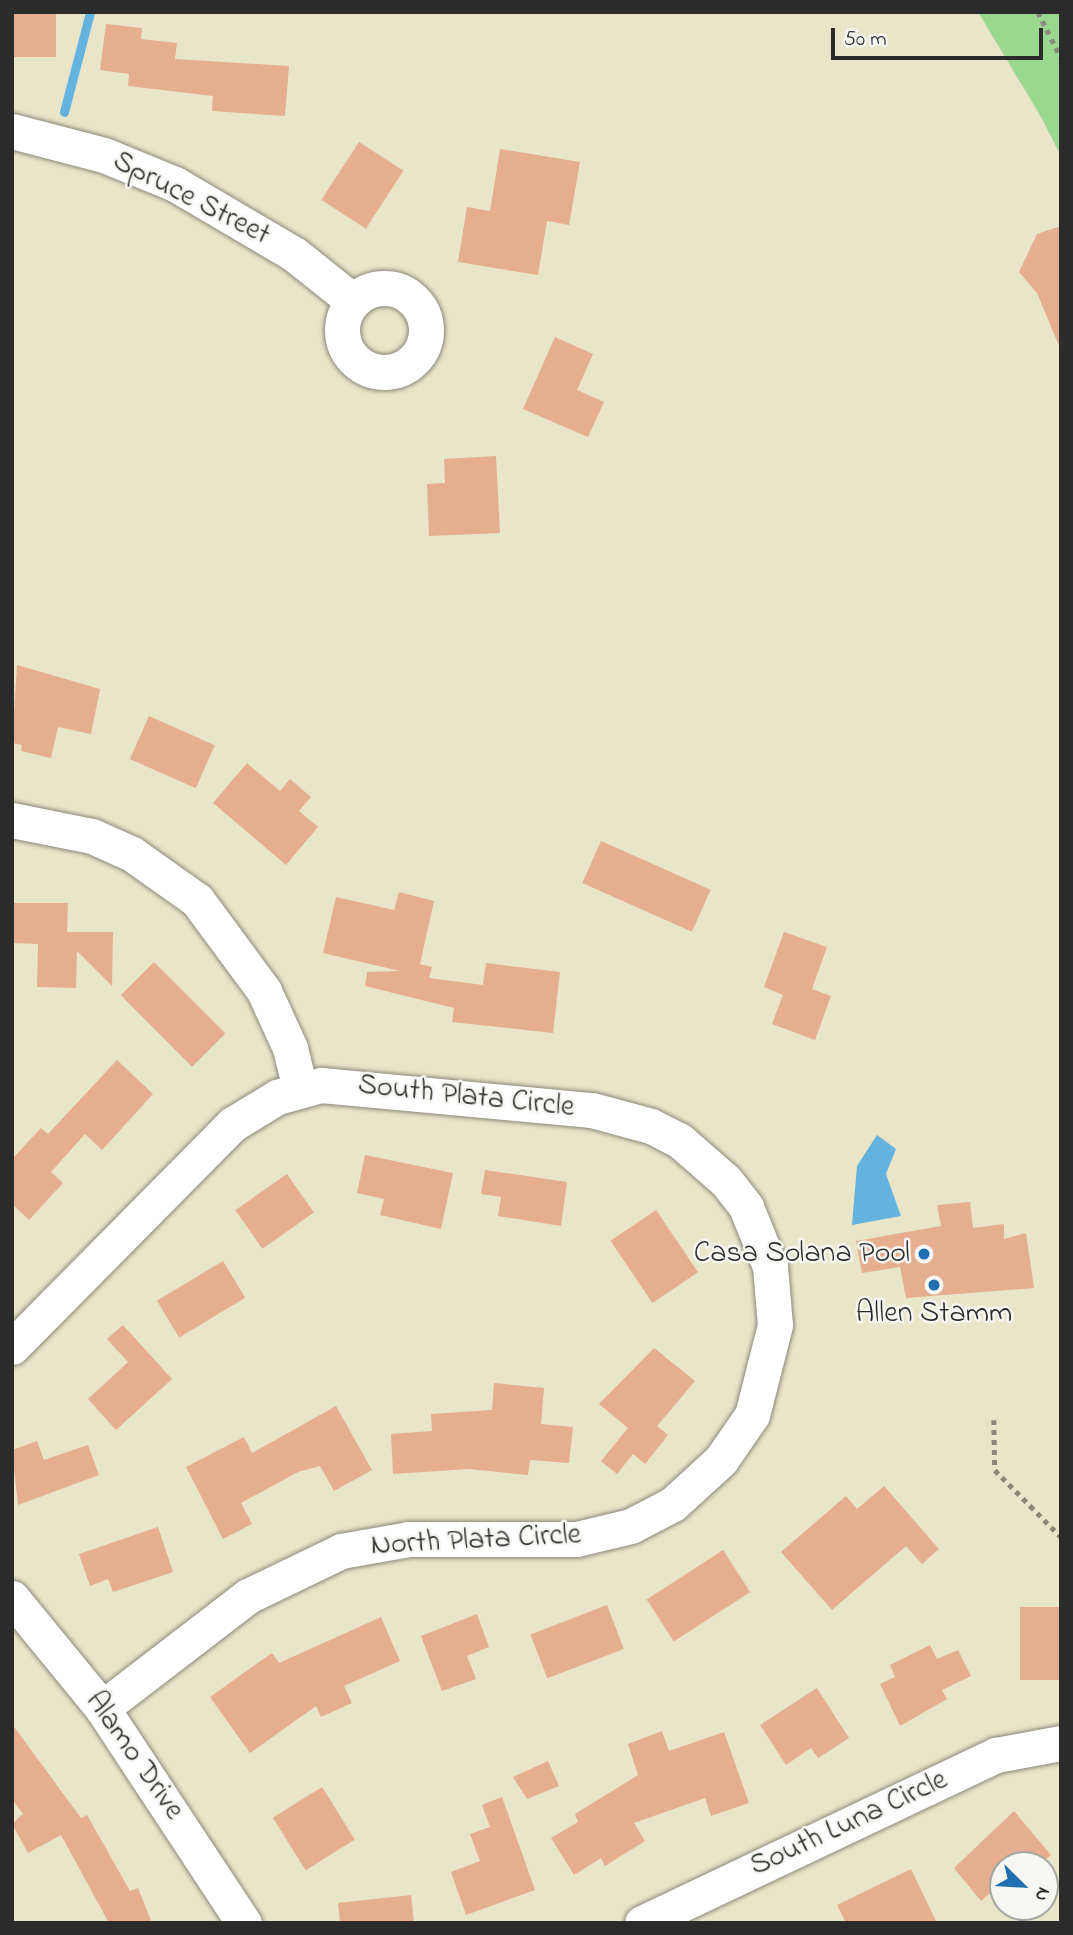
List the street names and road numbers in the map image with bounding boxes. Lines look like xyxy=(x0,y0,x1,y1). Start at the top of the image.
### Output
street label: Spruce Street xyxy=(106,144,276,254)
street label: South Plata Circle xyxy=(356,1068,576,1126)
street label: North Plata Circle xyxy=(370,1518,582,1564)
street label: Alamo Drive xyxy=(77,1685,191,1827)
street label: South Luna Circle xyxy=(745,1763,953,1885)

